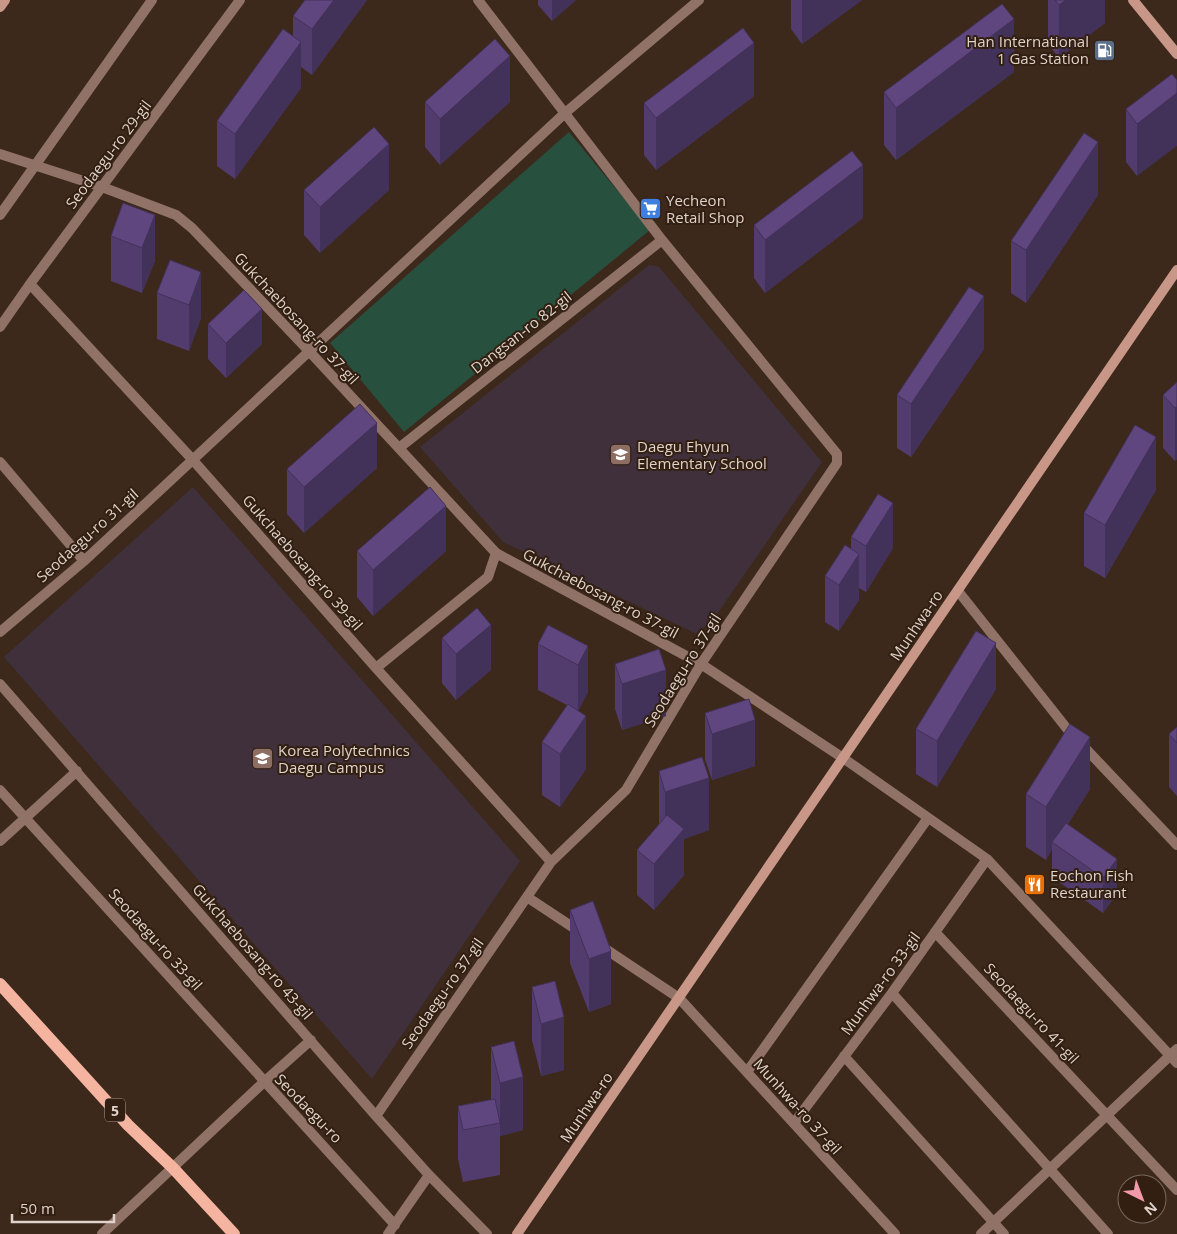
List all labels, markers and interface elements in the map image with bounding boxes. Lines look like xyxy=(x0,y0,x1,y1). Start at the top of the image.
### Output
place label: Han International 1 Gas Station xyxy=(966,31,1089,68)
fuel station icon: Han International 1 Gas Station xyxy=(1093,38,1117,62)
street label: Seodaegu-ro 29-gil xyxy=(61,96,155,212)
place label: Yecheon Retail Shop xyxy=(666,190,744,227)
supermarket icon: Yecheon Retail Shop xyxy=(638,197,662,221)
street label: Gukchaebosang-ro 37-gil xyxy=(230,248,364,388)
street label: Dangsan-ro 82-gil xyxy=(466,286,576,378)
place label: Daegu Ehyun Elementary School xyxy=(637,436,767,473)
school or university icon: Daegu Ehyun Elementary School xyxy=(609,443,633,467)
street label: Seodaegu-ro 31-gil xyxy=(32,484,142,586)
street label: Gukchaebosang-ro 39-gil xyxy=(238,490,368,634)
street label: Gukchaebosang-ro 37-gil xyxy=(520,543,682,643)
street label: Munhwa-ro xyxy=(885,586,947,664)
street label: Seodaegu-ro 37-gil xyxy=(639,609,725,731)
place label: Korea Polytechnics Daegu Campus xyxy=(278,740,410,777)
school or university icon: Korea Polytechnics Daegu Campus xyxy=(250,747,274,771)
place label: Eochon Fish Restaurant xyxy=(1050,865,1134,902)
restaurant icon: Eochon Fish Restaurant xyxy=(1022,872,1046,896)
street label: Gukchaebosang-ro 43-gil xyxy=(188,879,318,1023)
street label: Seodaegu-ro 33-gil xyxy=(105,884,207,994)
street label: Munhwa-ro 33-gil xyxy=(836,928,924,1038)
street label: Seodaegu-ro 37-gil xyxy=(396,934,488,1052)
street label: Seodaegu-ro 41-gil xyxy=(980,958,1084,1068)
street label: Munhwa-ro 37-gil xyxy=(750,1054,846,1158)
street label: Munhwa-ro xyxy=(555,1068,617,1146)
street label: Seodaegu-ro xyxy=(271,1069,347,1147)
road number: 5 xyxy=(105,1098,125,1122)
north arrow xyxy=(1117,1174,1167,1224)
scale bar xyxy=(12,1192,115,1224)
text: 50 m xyxy=(20,1198,55,1218)
text: N xyxy=(1140,1198,1162,1220)

